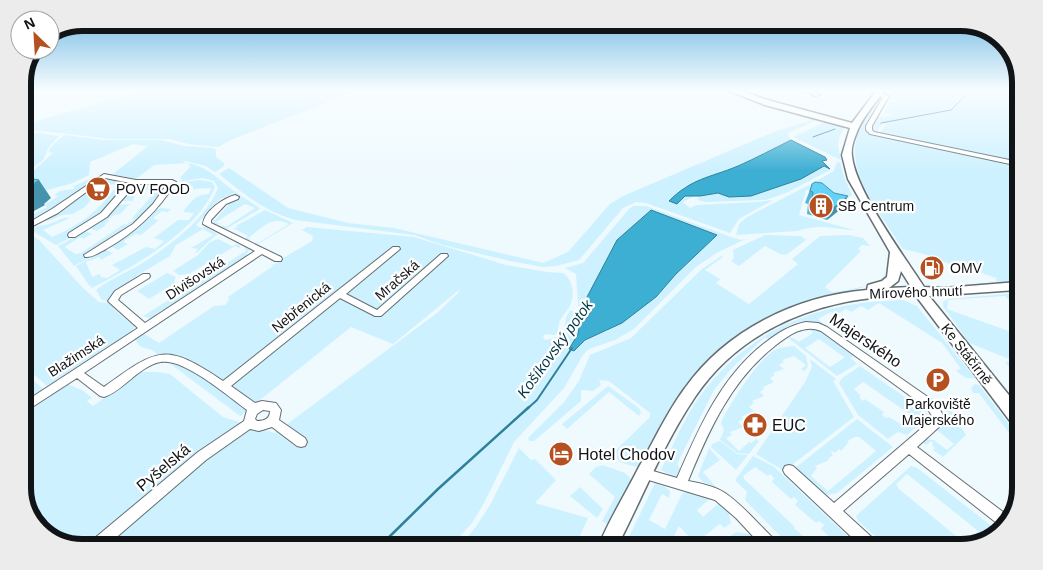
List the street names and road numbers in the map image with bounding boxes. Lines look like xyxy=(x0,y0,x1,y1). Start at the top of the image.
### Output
street label: Divišovská xyxy=(163,253,228,303)
street label: Mračská xyxy=(372,256,422,303)
street label: Nebřenická xyxy=(268,278,334,336)
street label: Mírového hnutí xyxy=(869,282,963,302)
street label: Majerského xyxy=(827,310,905,371)
street label: Ke Stáčírně xyxy=(938,320,996,388)
street label: Blažimská xyxy=(45,332,107,380)
street label: Pyšelská xyxy=(133,440,193,494)

